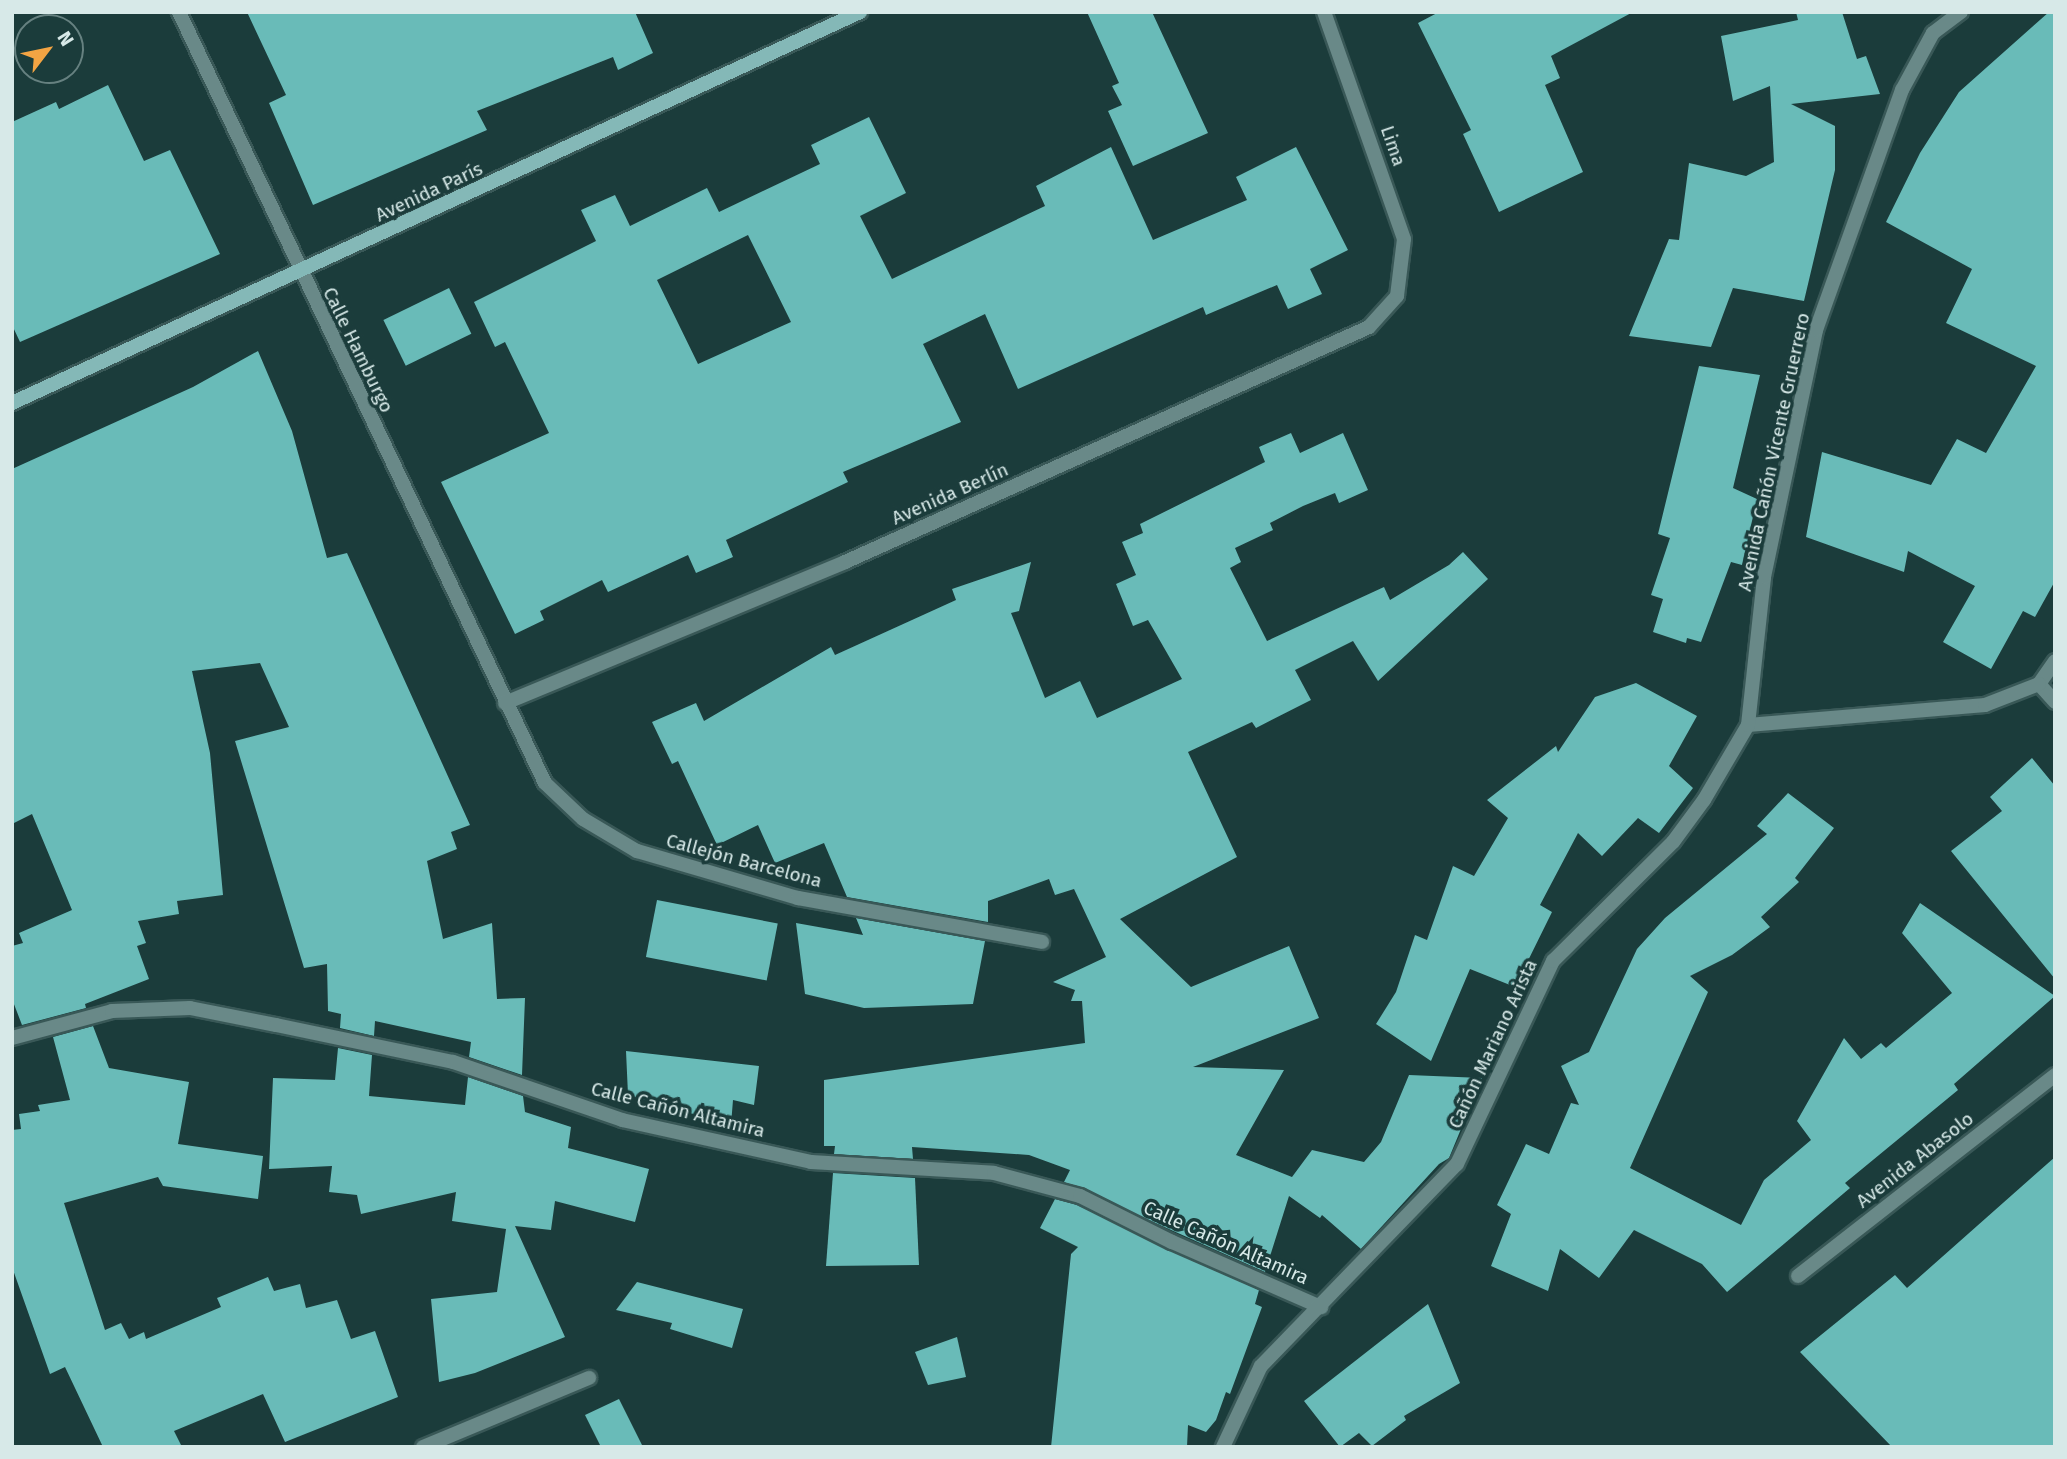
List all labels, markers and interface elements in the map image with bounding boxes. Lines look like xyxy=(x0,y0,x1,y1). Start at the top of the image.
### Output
north arrow xyxy=(14,14,84,84)
text: N xyxy=(52,27,79,50)
street label: Lima xyxy=(1375,123,1411,169)
street label: Avenida París xyxy=(372,157,486,227)
street label: Calle Hamburgo xyxy=(318,284,398,416)
street label: Avenida Cañón Vicente Gruerrero xyxy=(1733,311,1815,593)
street label: Avenida Berlín xyxy=(888,458,1012,530)
street label: Callejón Barcelona xyxy=(664,829,824,893)
street label: Cañón Mariano Arista xyxy=(1444,956,1542,1132)
street label: Calle Cañón Altamira xyxy=(589,1077,767,1143)
street label: Avenida Abasolo xyxy=(1852,1107,1978,1213)
street label: Calle Cañón Altamira xyxy=(1140,1196,1312,1290)

